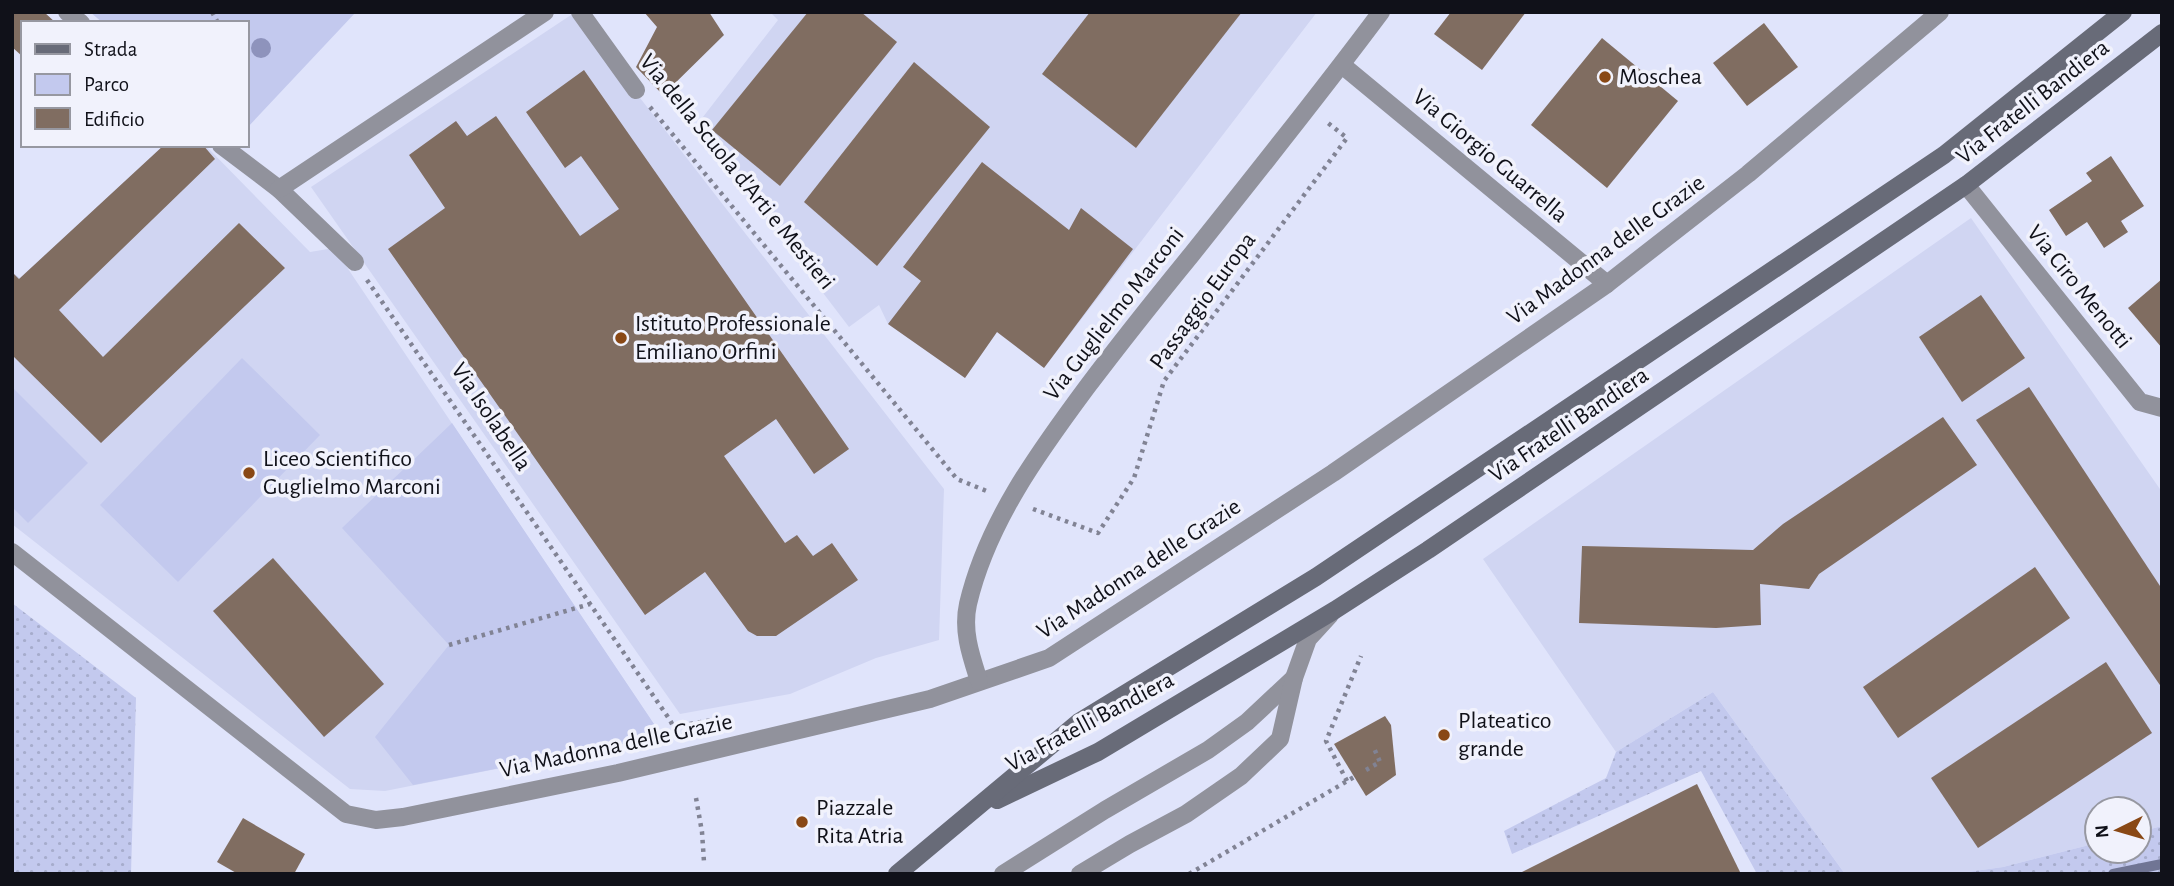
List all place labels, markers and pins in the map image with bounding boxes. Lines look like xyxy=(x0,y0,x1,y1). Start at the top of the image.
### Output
place label: Moschea xyxy=(1619,65,1702,89)
marker: Moschea xyxy=(1597,69,1613,85)
place label: Istituto Professionale Emiliano Orfini xyxy=(635,312,831,364)
marker: Istituto Professionale Emiliano Orfini xyxy=(613,330,629,346)
place label: Liceo Scientifico Guglielmo Marconi xyxy=(263,447,441,499)
marker: Liceo Scientifico Guglielmo Marconi xyxy=(241,465,257,481)
place label: Plateatico grande xyxy=(1458,709,1551,761)
marker: Plateatico grande xyxy=(1436,727,1452,743)
place label: Piazzale Rita Atria xyxy=(816,796,904,848)
marker: Piazzale Rita Atria xyxy=(794,814,810,830)

